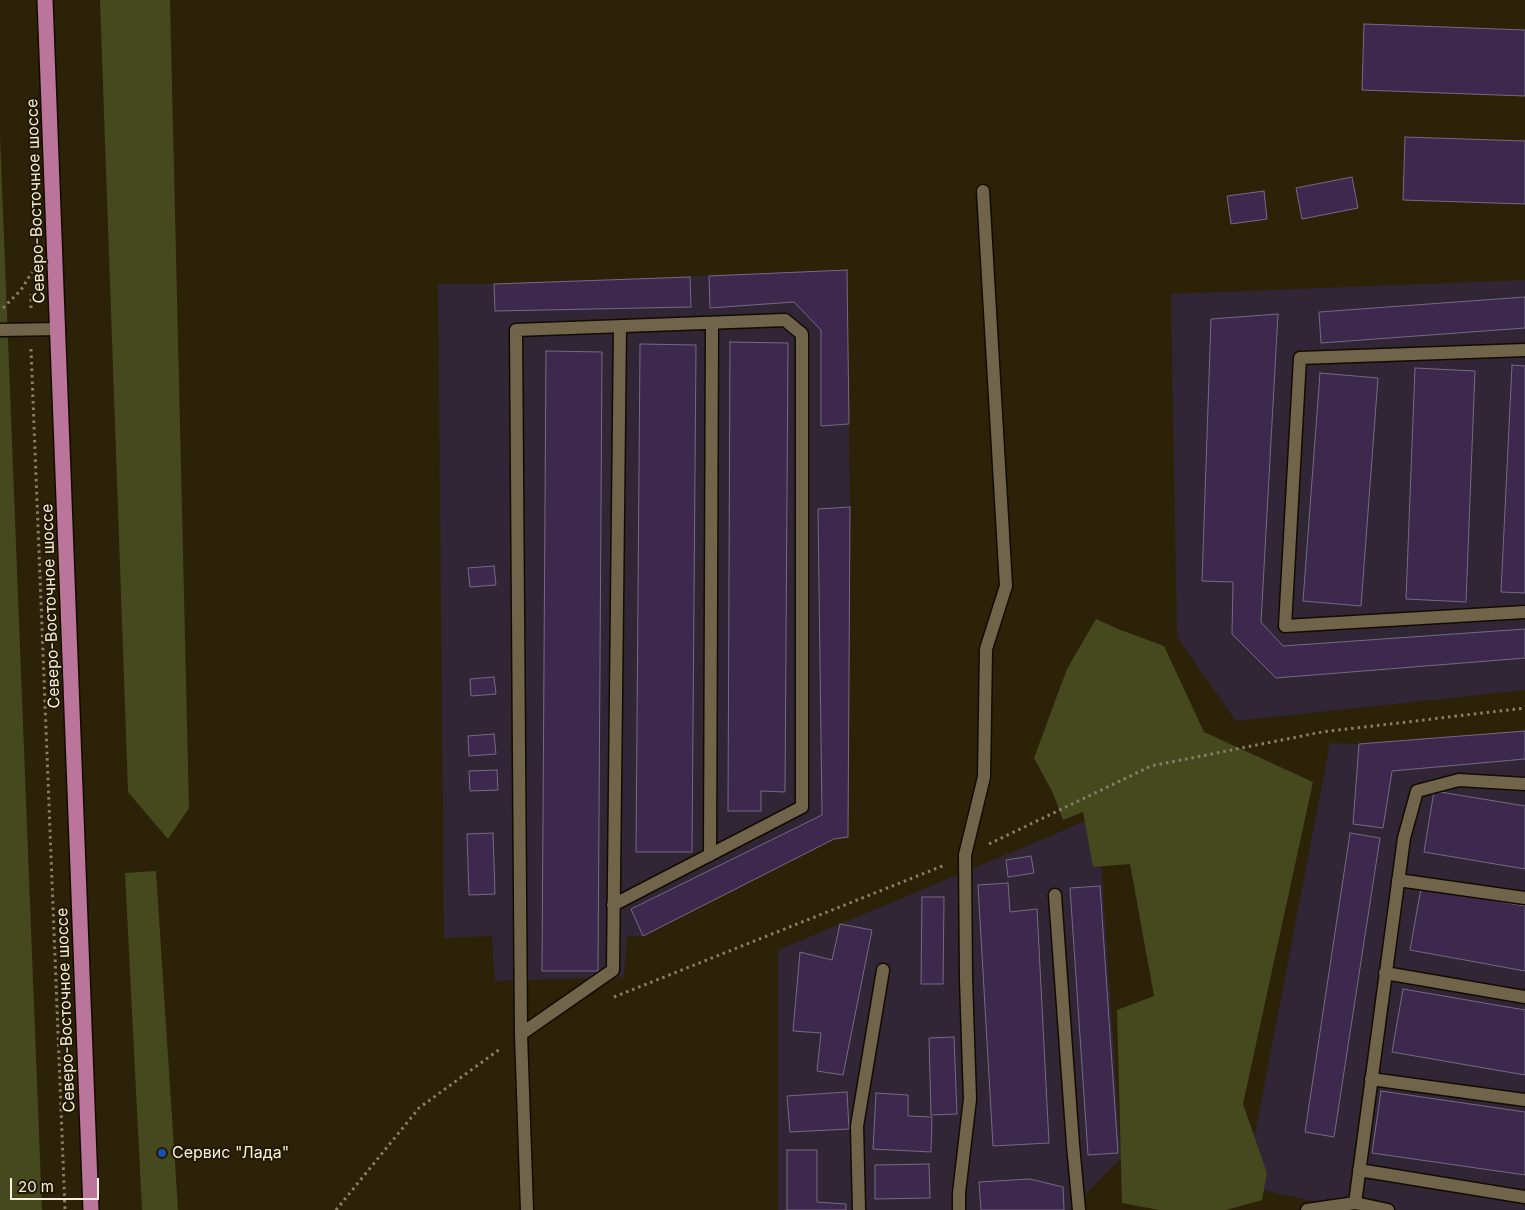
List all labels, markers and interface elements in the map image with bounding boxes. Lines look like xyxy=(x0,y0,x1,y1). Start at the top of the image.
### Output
street label: Северо-Восточное шоссе xyxy=(23,98,49,304)
street label: Северо-Восточное шоссе xyxy=(38,503,64,709)
street label: Северо-Восточное шоссе xyxy=(53,907,79,1113)
place label: Сервис "Лада" xyxy=(172,1143,289,1163)
marker: Сервис "Лада" xyxy=(156,1147,168,1159)
scale bar xyxy=(12,1168,101,1200)
text: 20 m xyxy=(18,1177,54,1196)

